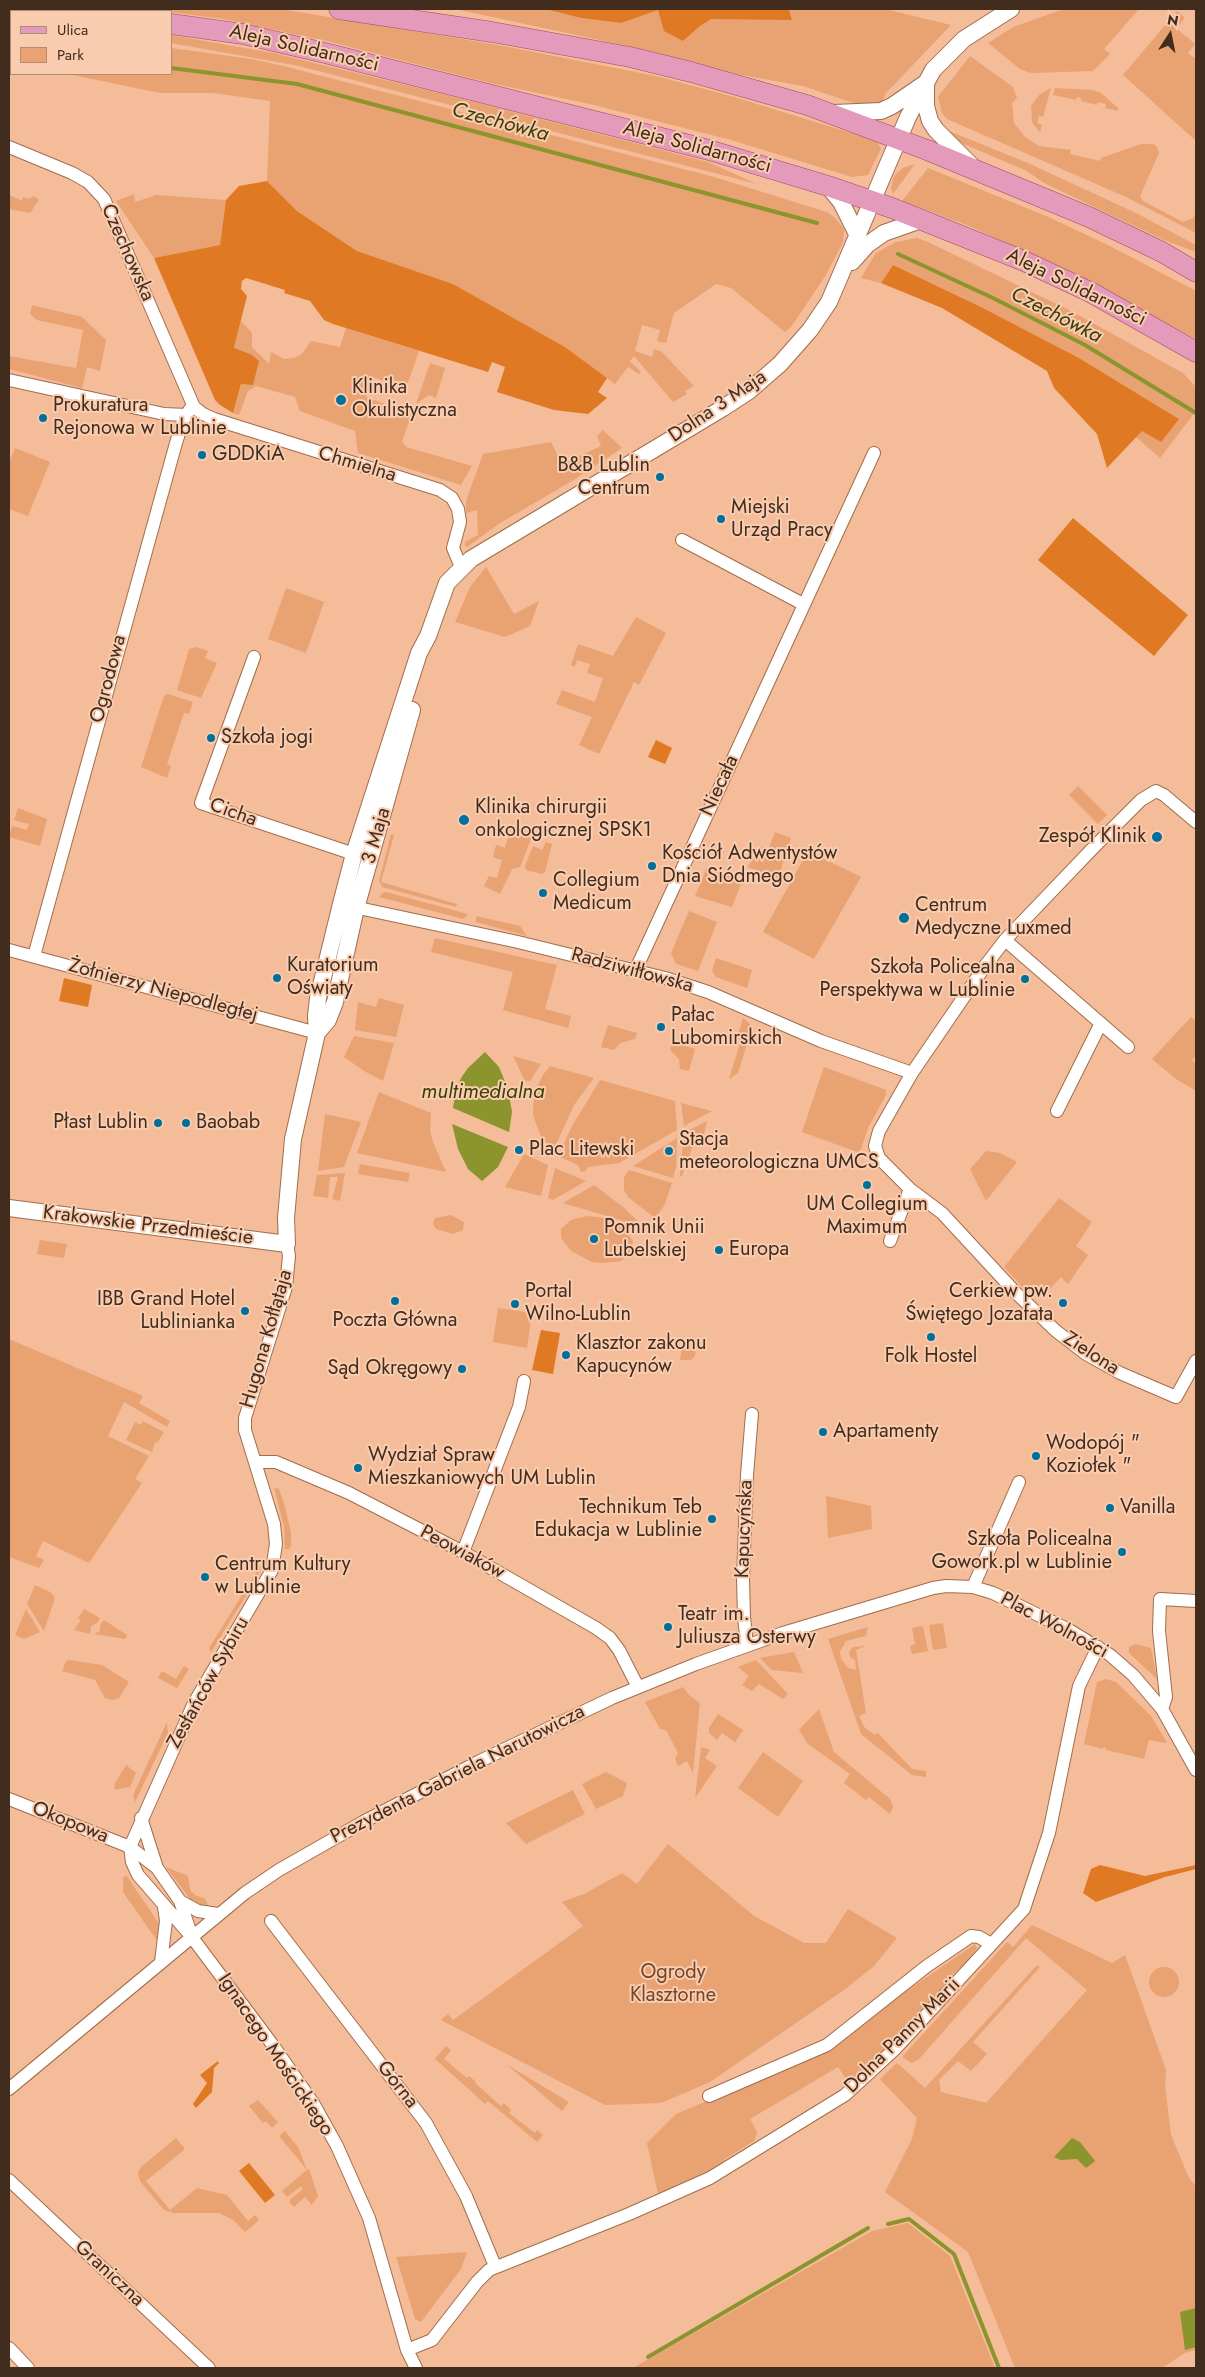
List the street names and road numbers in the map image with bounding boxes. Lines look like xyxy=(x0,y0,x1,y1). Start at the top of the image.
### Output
street label: Aleja Solidarności xyxy=(227,20,381,78)
street label: Aleja Solidarności xyxy=(620,117,774,179)
street label: Czechowska xyxy=(95,201,159,305)
street label: Aleja Solidarności xyxy=(1002,244,1150,332)
street label: Dolna 3 Maja xyxy=(665,366,771,448)
street label: Chmielna xyxy=(315,442,399,488)
street label: Ogrodowa xyxy=(86,632,132,726)
street label: Niecała xyxy=(696,752,744,820)
street label: Cicha xyxy=(206,793,260,833)
street label: 3 Maja xyxy=(358,805,396,867)
street label: Radziwiłłowska xyxy=(568,943,696,999)
street label: Żołnierzy Niepodległej xyxy=(66,954,260,1028)
street label: Krakowskie Przedmieście xyxy=(41,1201,255,1251)
street label: Hugona Kołłątaja xyxy=(236,1267,298,1411)
street label: Zielona xyxy=(1058,1327,1124,1381)
street label: Kapucyńska xyxy=(731,1480,759,1578)
street label: Peowiaków xyxy=(416,1521,508,1585)
street label: Plac Wolności xyxy=(996,1588,1112,1664)
street label: Zesłańców Sybiru xyxy=(163,1613,255,1753)
street label: Prezydenta Gabriela Narutowicza xyxy=(327,1700,589,1850)
street label: Okopowa xyxy=(28,1797,112,1849)
street label: Ignacego Mościckiego xyxy=(212,1969,338,2141)
street label: Dolna Panny Marii xyxy=(840,1973,966,2099)
street label: Górna xyxy=(371,2057,423,2113)
street label: Graniczna xyxy=(69,2236,149,2312)

